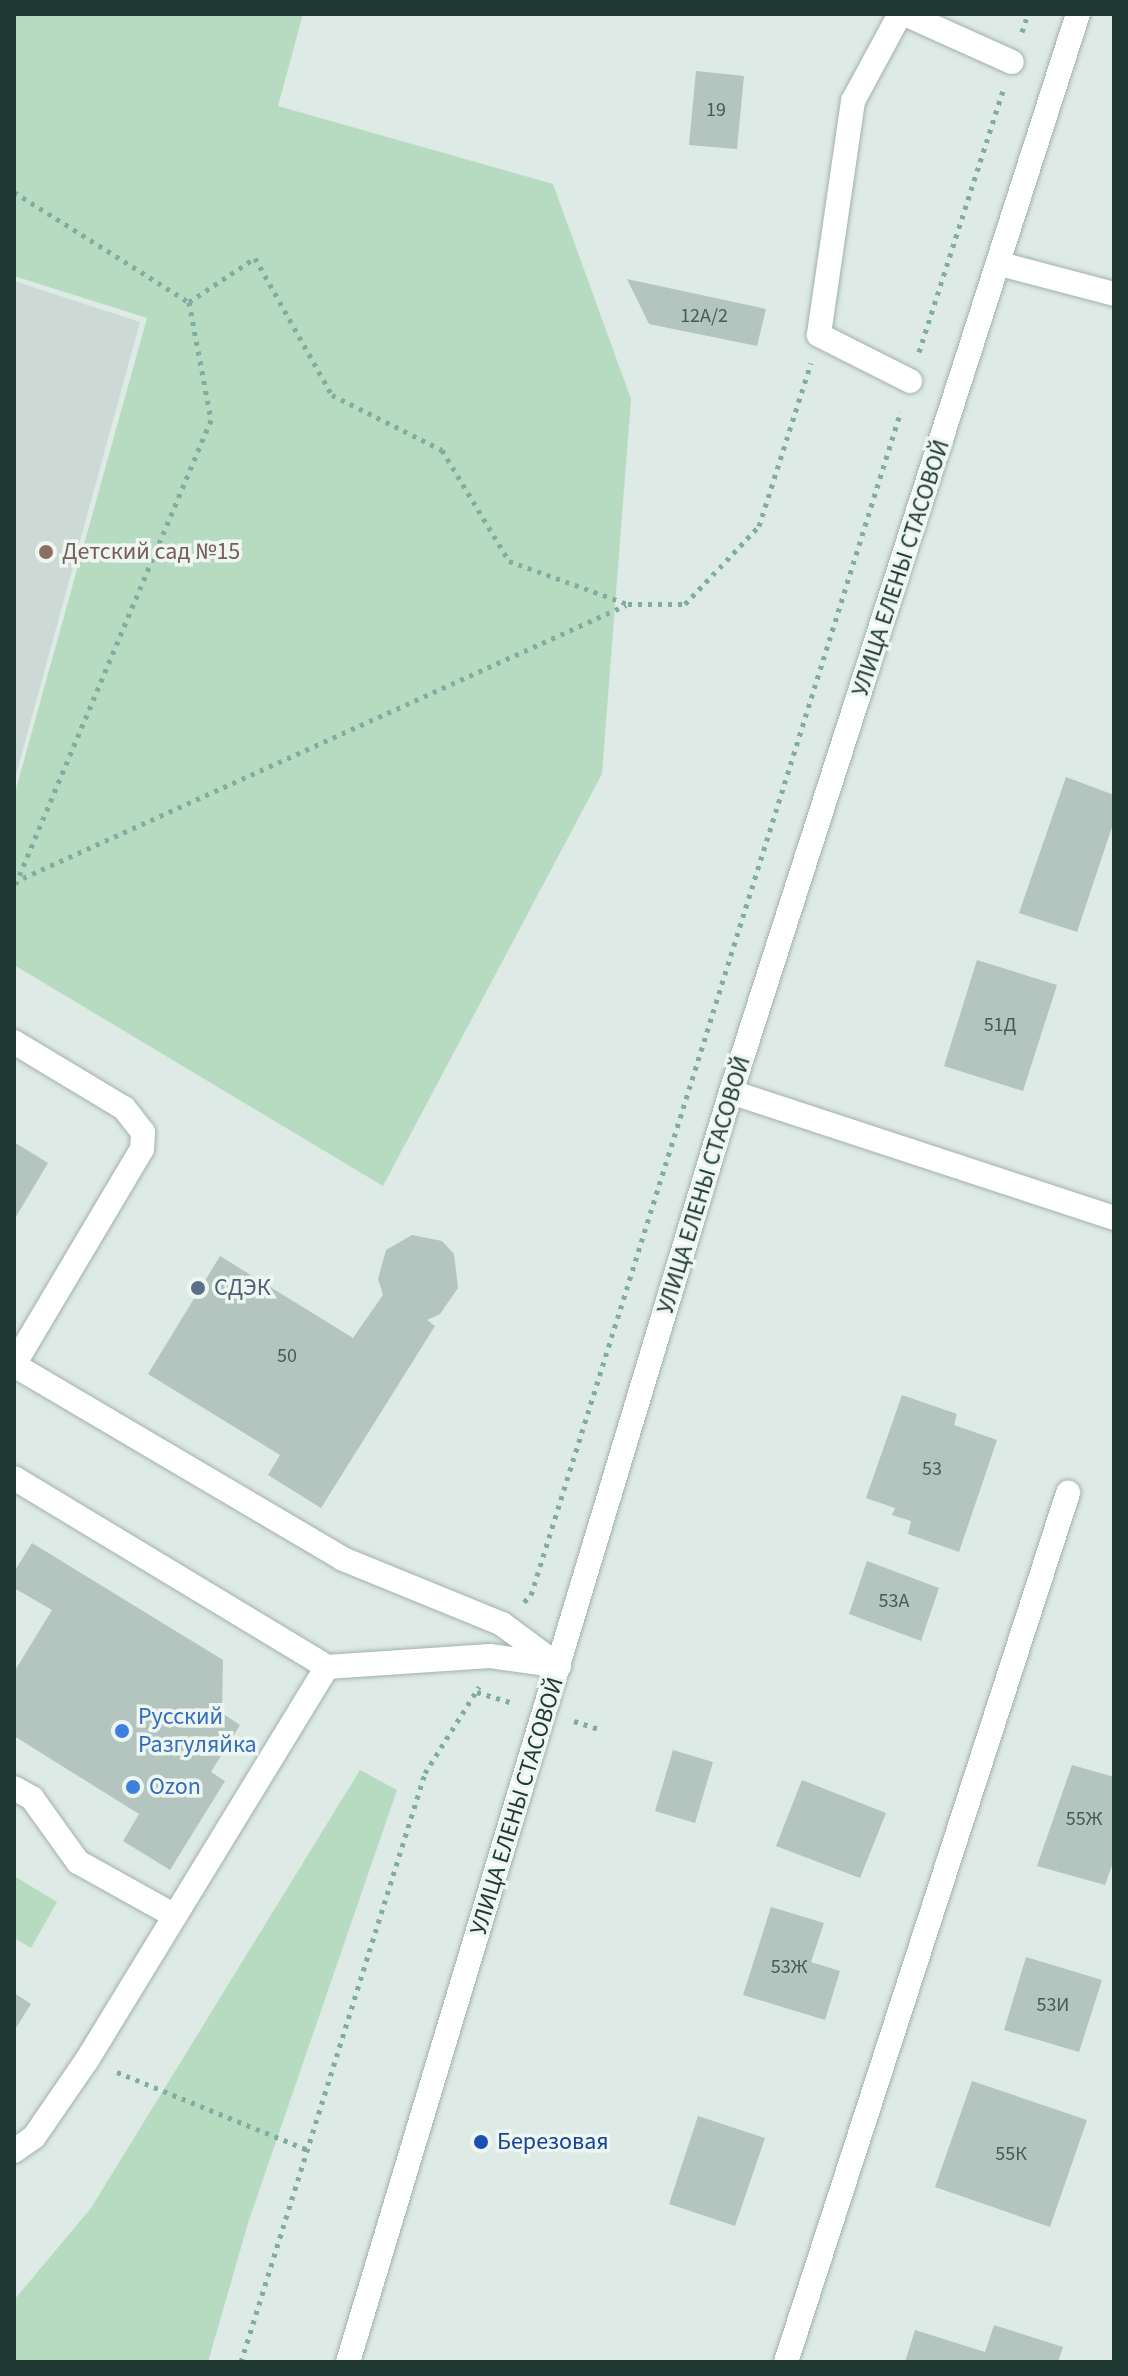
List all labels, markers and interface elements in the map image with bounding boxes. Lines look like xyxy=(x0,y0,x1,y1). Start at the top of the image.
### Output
house number: 19 xyxy=(706,98,726,122)
house number: 12А/2 xyxy=(680,304,728,328)
street label: УЛИЦА ЕЛЕНЫ СТАСОВОЙ xyxy=(846,436,956,700)
place label: Детский сад №15 xyxy=(62,538,240,566)
marker: Детский сад №15 xyxy=(37,543,55,561)
house number: 51Д xyxy=(984,1013,1016,1037)
street label: УЛИЦА ЕЛЕНЫ СТАСОВОЙ xyxy=(651,1053,757,1317)
place label: СДЭК xyxy=(214,1274,271,1302)
marker: СДЭК xyxy=(189,1279,207,1297)
house number: 50 xyxy=(277,1344,297,1368)
house number: 53 xyxy=(922,1457,942,1481)
house number: 53А xyxy=(879,1589,909,1613)
street label: УЛИЦА ЕЛЕНЫ СТАСОВОЙ xyxy=(464,1674,570,1938)
place label: Русский Разгуляйка xyxy=(138,1703,257,1759)
marker: Русский Разгуляйка xyxy=(113,1722,131,1740)
place label: Ozon xyxy=(149,1773,201,1801)
marker: Ozon xyxy=(124,1778,142,1796)
house number: 55Ж xyxy=(1066,1807,1102,1831)
house number: 53Ж xyxy=(771,1955,807,1979)
house number: 53И xyxy=(1036,1993,1070,2017)
place label: Березовая xyxy=(497,2128,609,2156)
marker: Березовая xyxy=(472,2133,490,2151)
house number: 55К xyxy=(995,2142,1027,2166)

